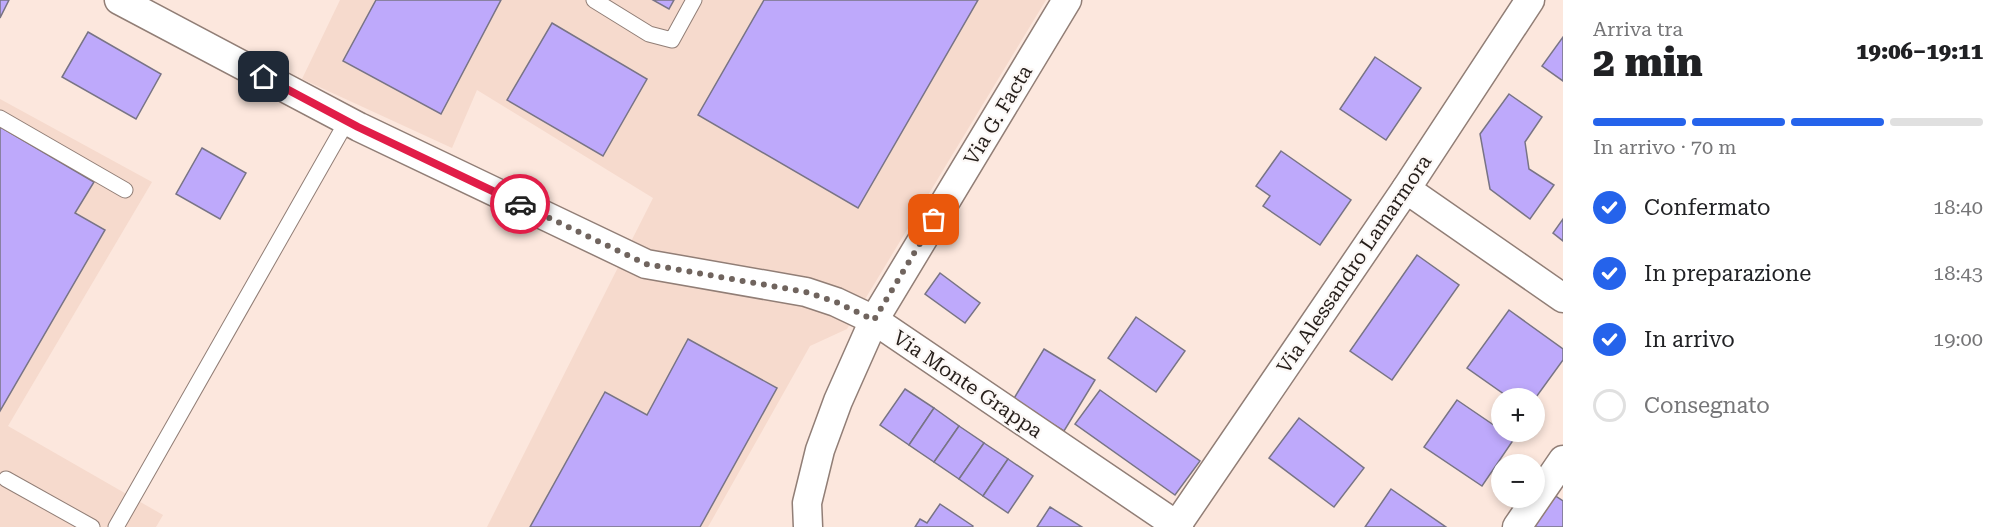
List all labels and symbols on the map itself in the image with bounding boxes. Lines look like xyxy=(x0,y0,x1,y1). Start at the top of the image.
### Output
pin xyxy=(238,51,289,102)
street label: Via G. Facta xyxy=(959,61,1037,169)
street label: Via Alessandro Lamarmora xyxy=(1272,150,1436,378)
courier xyxy=(490,174,550,234)
pin xyxy=(908,194,959,245)
street label: Via Monte Grappa xyxy=(889,325,1047,443)

